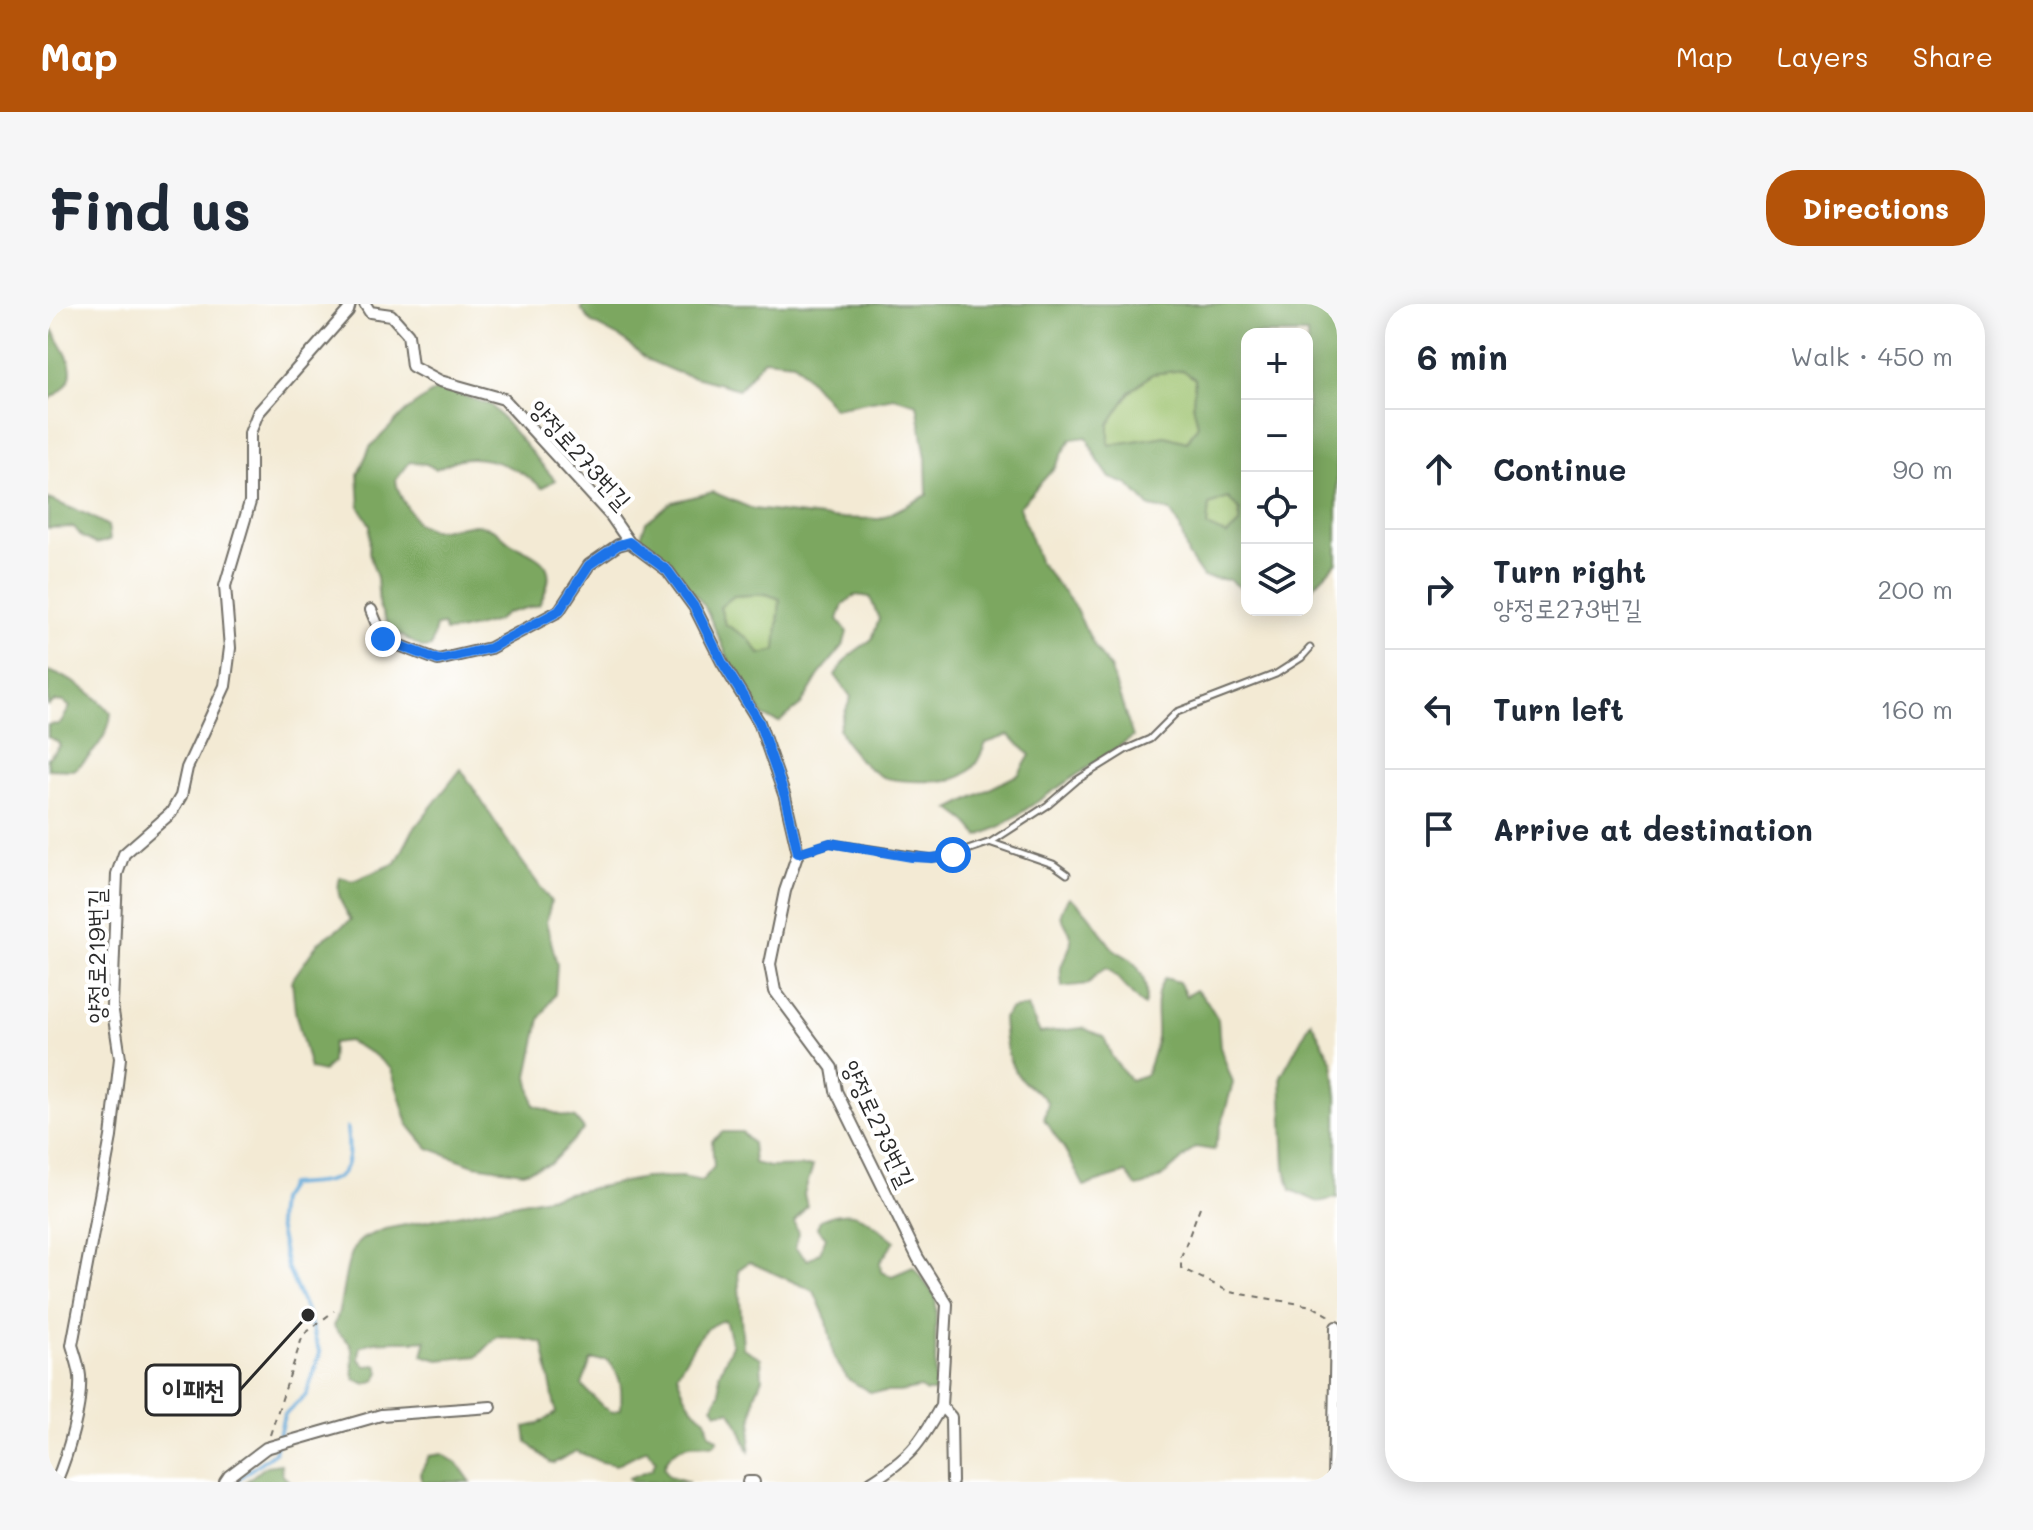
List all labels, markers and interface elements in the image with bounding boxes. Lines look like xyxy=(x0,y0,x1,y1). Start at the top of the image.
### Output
text: Map xyxy=(40,31,118,81)
text: Map xyxy=(1676,38,1733,74)
text: Layers xyxy=(1777,38,1869,74)
text: Share xyxy=(1913,38,1993,74)
button: Directions xyxy=(1766,170,1985,246)
text: Find us xyxy=(48,172,251,245)
map controls xyxy=(1241,328,1313,616)
button: + xyxy=(1241,328,1313,400)
text: 6 min xyxy=(1417,334,1508,379)
text: Walk · 450 m xyxy=(1790,339,1953,373)
street label: 양정로273번길 xyxy=(524,393,639,515)
button: − xyxy=(1241,400,1313,472)
icon: ahead xyxy=(1417,447,1461,491)
text: Continue xyxy=(1493,449,1626,489)
text: 90 m xyxy=(1893,452,1953,486)
button: locate xyxy=(1241,472,1313,544)
button: layers xyxy=(1241,544,1313,616)
text: Turn right xyxy=(1493,551,1646,591)
icon: right xyxy=(1417,567,1461,611)
text: 200 m xyxy=(1877,572,1953,606)
text: 양정로273번길 xyxy=(1493,591,1642,625)
route end xyxy=(365,621,401,657)
icon: left xyxy=(1417,687,1461,731)
text: Turn left xyxy=(1493,689,1624,729)
text: 160 m xyxy=(1881,692,1953,726)
icon: arrive xyxy=(1417,807,1461,851)
text: Arrive at destination xyxy=(1493,809,1813,849)
route start xyxy=(935,837,971,873)
street label: 양정로219번길 xyxy=(80,889,111,1023)
street label: 양정로273번길 xyxy=(836,1055,922,1192)
callout: 이패천 xyxy=(146,1365,240,1415)
text: 이패천 xyxy=(162,1372,224,1406)

